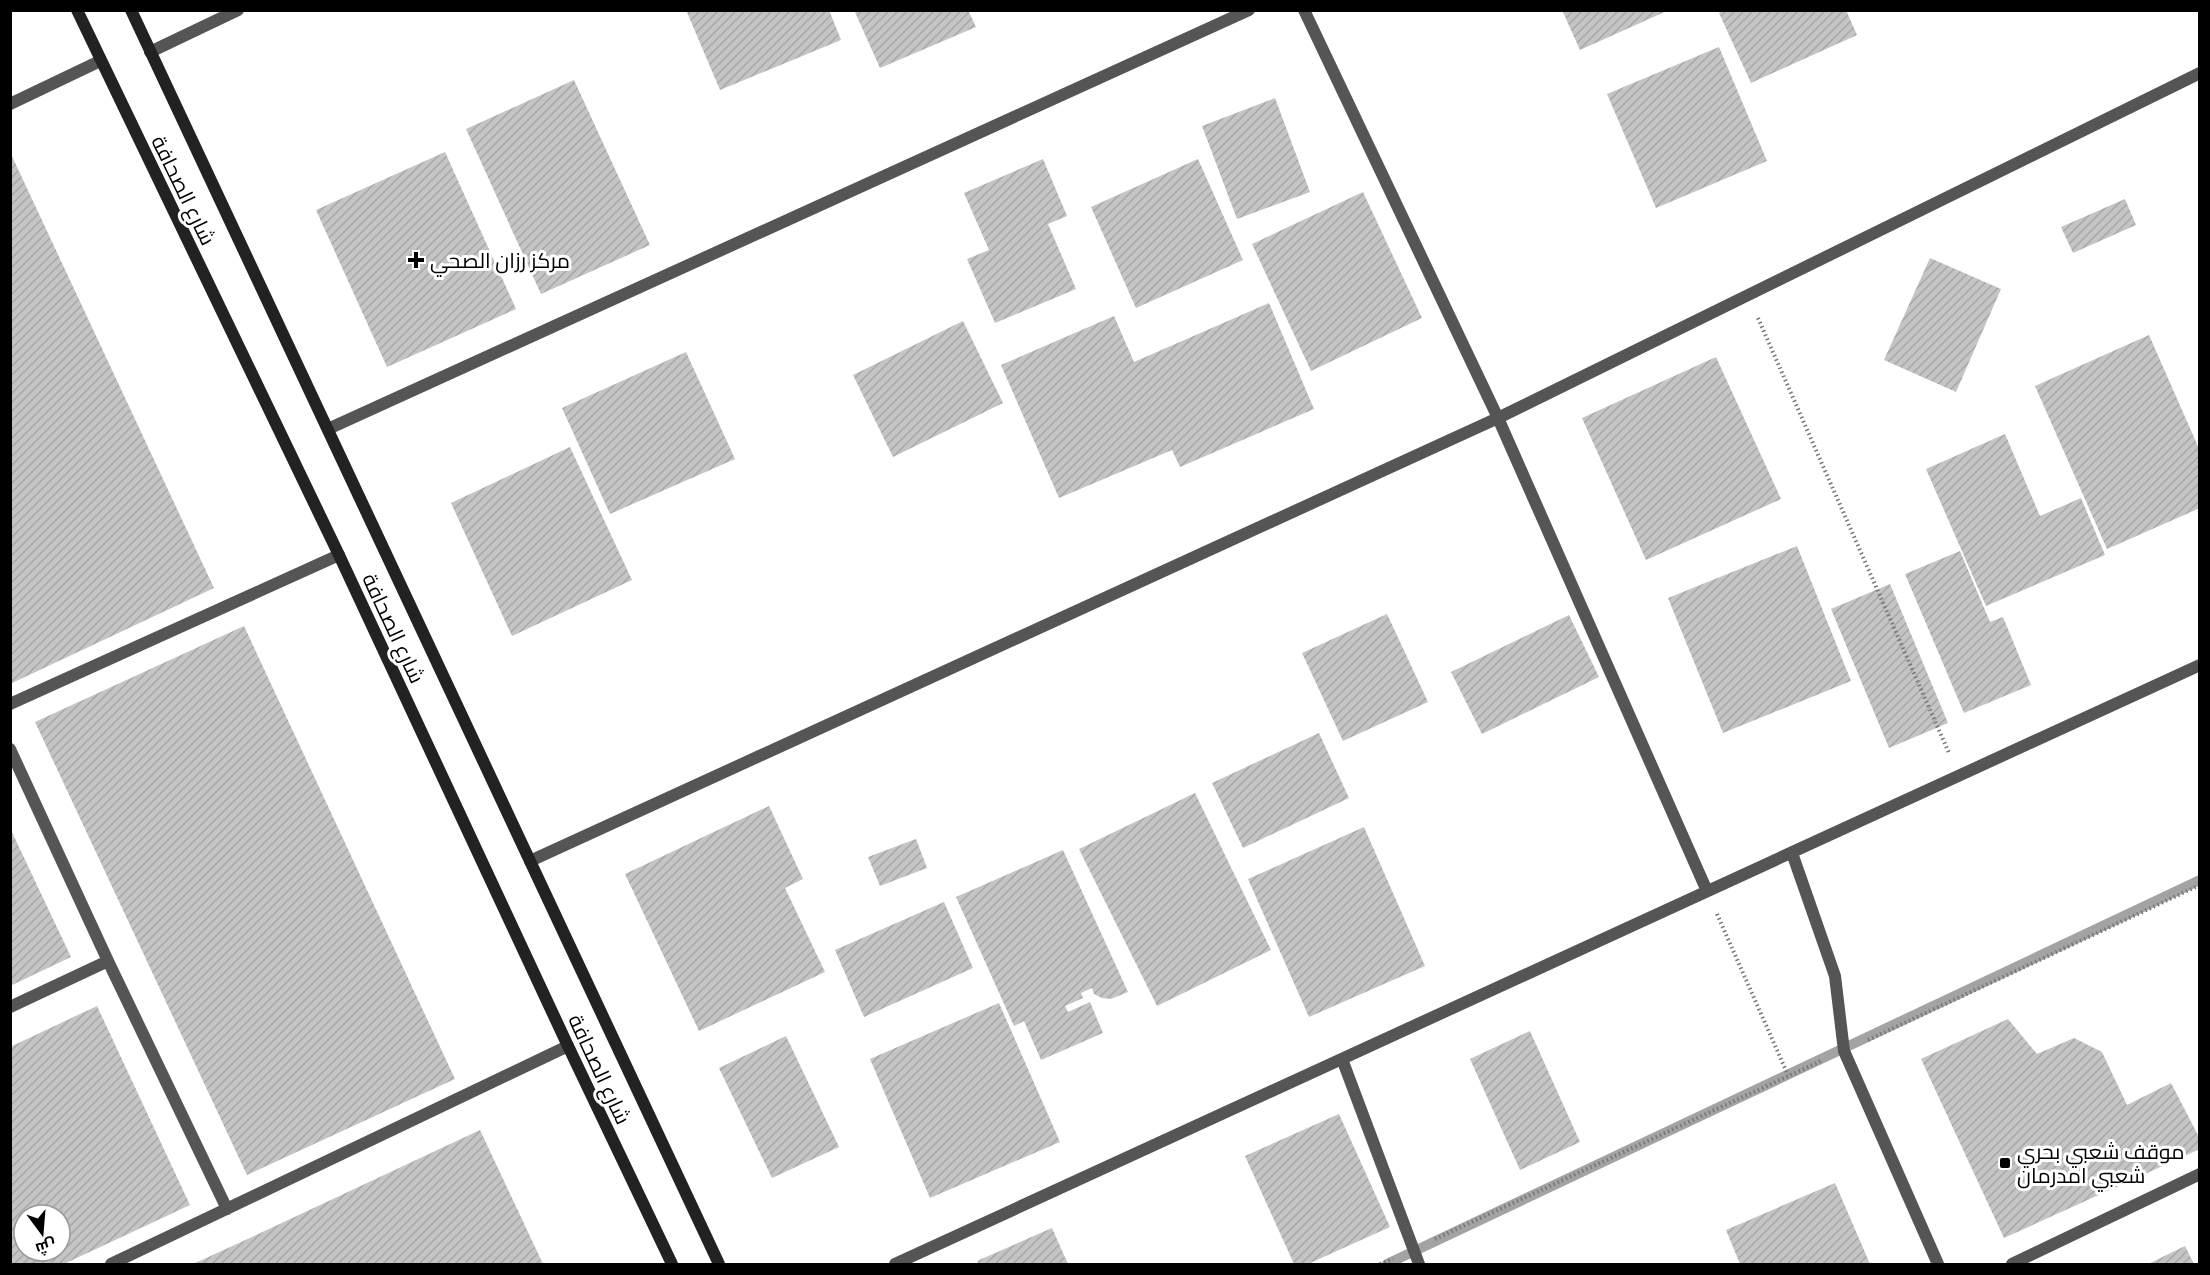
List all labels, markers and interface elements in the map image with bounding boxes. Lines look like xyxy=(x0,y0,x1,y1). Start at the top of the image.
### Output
street label: شارع الصحافة xyxy=(145,131,221,250)
place label: مركز رزان الصحي xyxy=(430,248,570,277)
marker: مركز رزان الصحي xyxy=(407,251,425,269)
street label: شارع الصحافة xyxy=(355,569,430,688)
street label: شارع الصحافة xyxy=(561,1010,636,1129)
place label: موقف شعبي بحري شعبي امدرمان xyxy=(2017,1139,2185,1192)
marker: موقف شعبي بحري شعبي امدرمان xyxy=(1998,1156,2012,1170)
north arrow xyxy=(12,1203,72,1263)
text: ش xyxy=(34,1235,58,1259)

